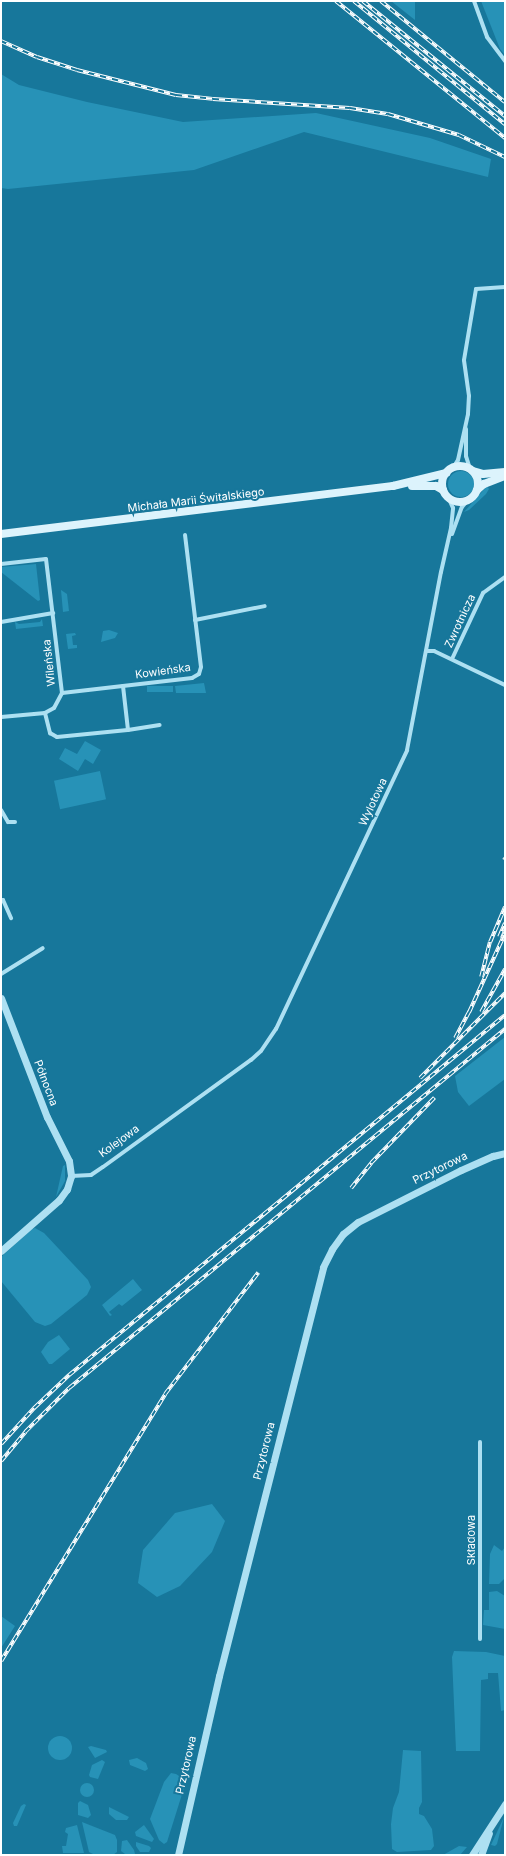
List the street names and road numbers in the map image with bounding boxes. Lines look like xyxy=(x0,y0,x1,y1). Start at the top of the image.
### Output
street label: Michała Marii Świtalskiego xyxy=(127,485,265,515)
street label: Zwrotnicza xyxy=(442,592,478,650)
street label: Wileńska xyxy=(40,639,58,687)
street label: Kowieńska xyxy=(134,661,192,681)
street label: Wylotowa xyxy=(356,776,390,828)
street label: Północna xyxy=(31,1058,61,1108)
street label: Kolejowa xyxy=(96,1122,142,1160)
street label: Przytorowa xyxy=(410,1149,470,1187)
street label: Przytorowa xyxy=(250,1421,278,1481)
street label: Składowa xyxy=(464,1515,478,1565)
street label: Przytorowa xyxy=(173,1735,199,1795)

